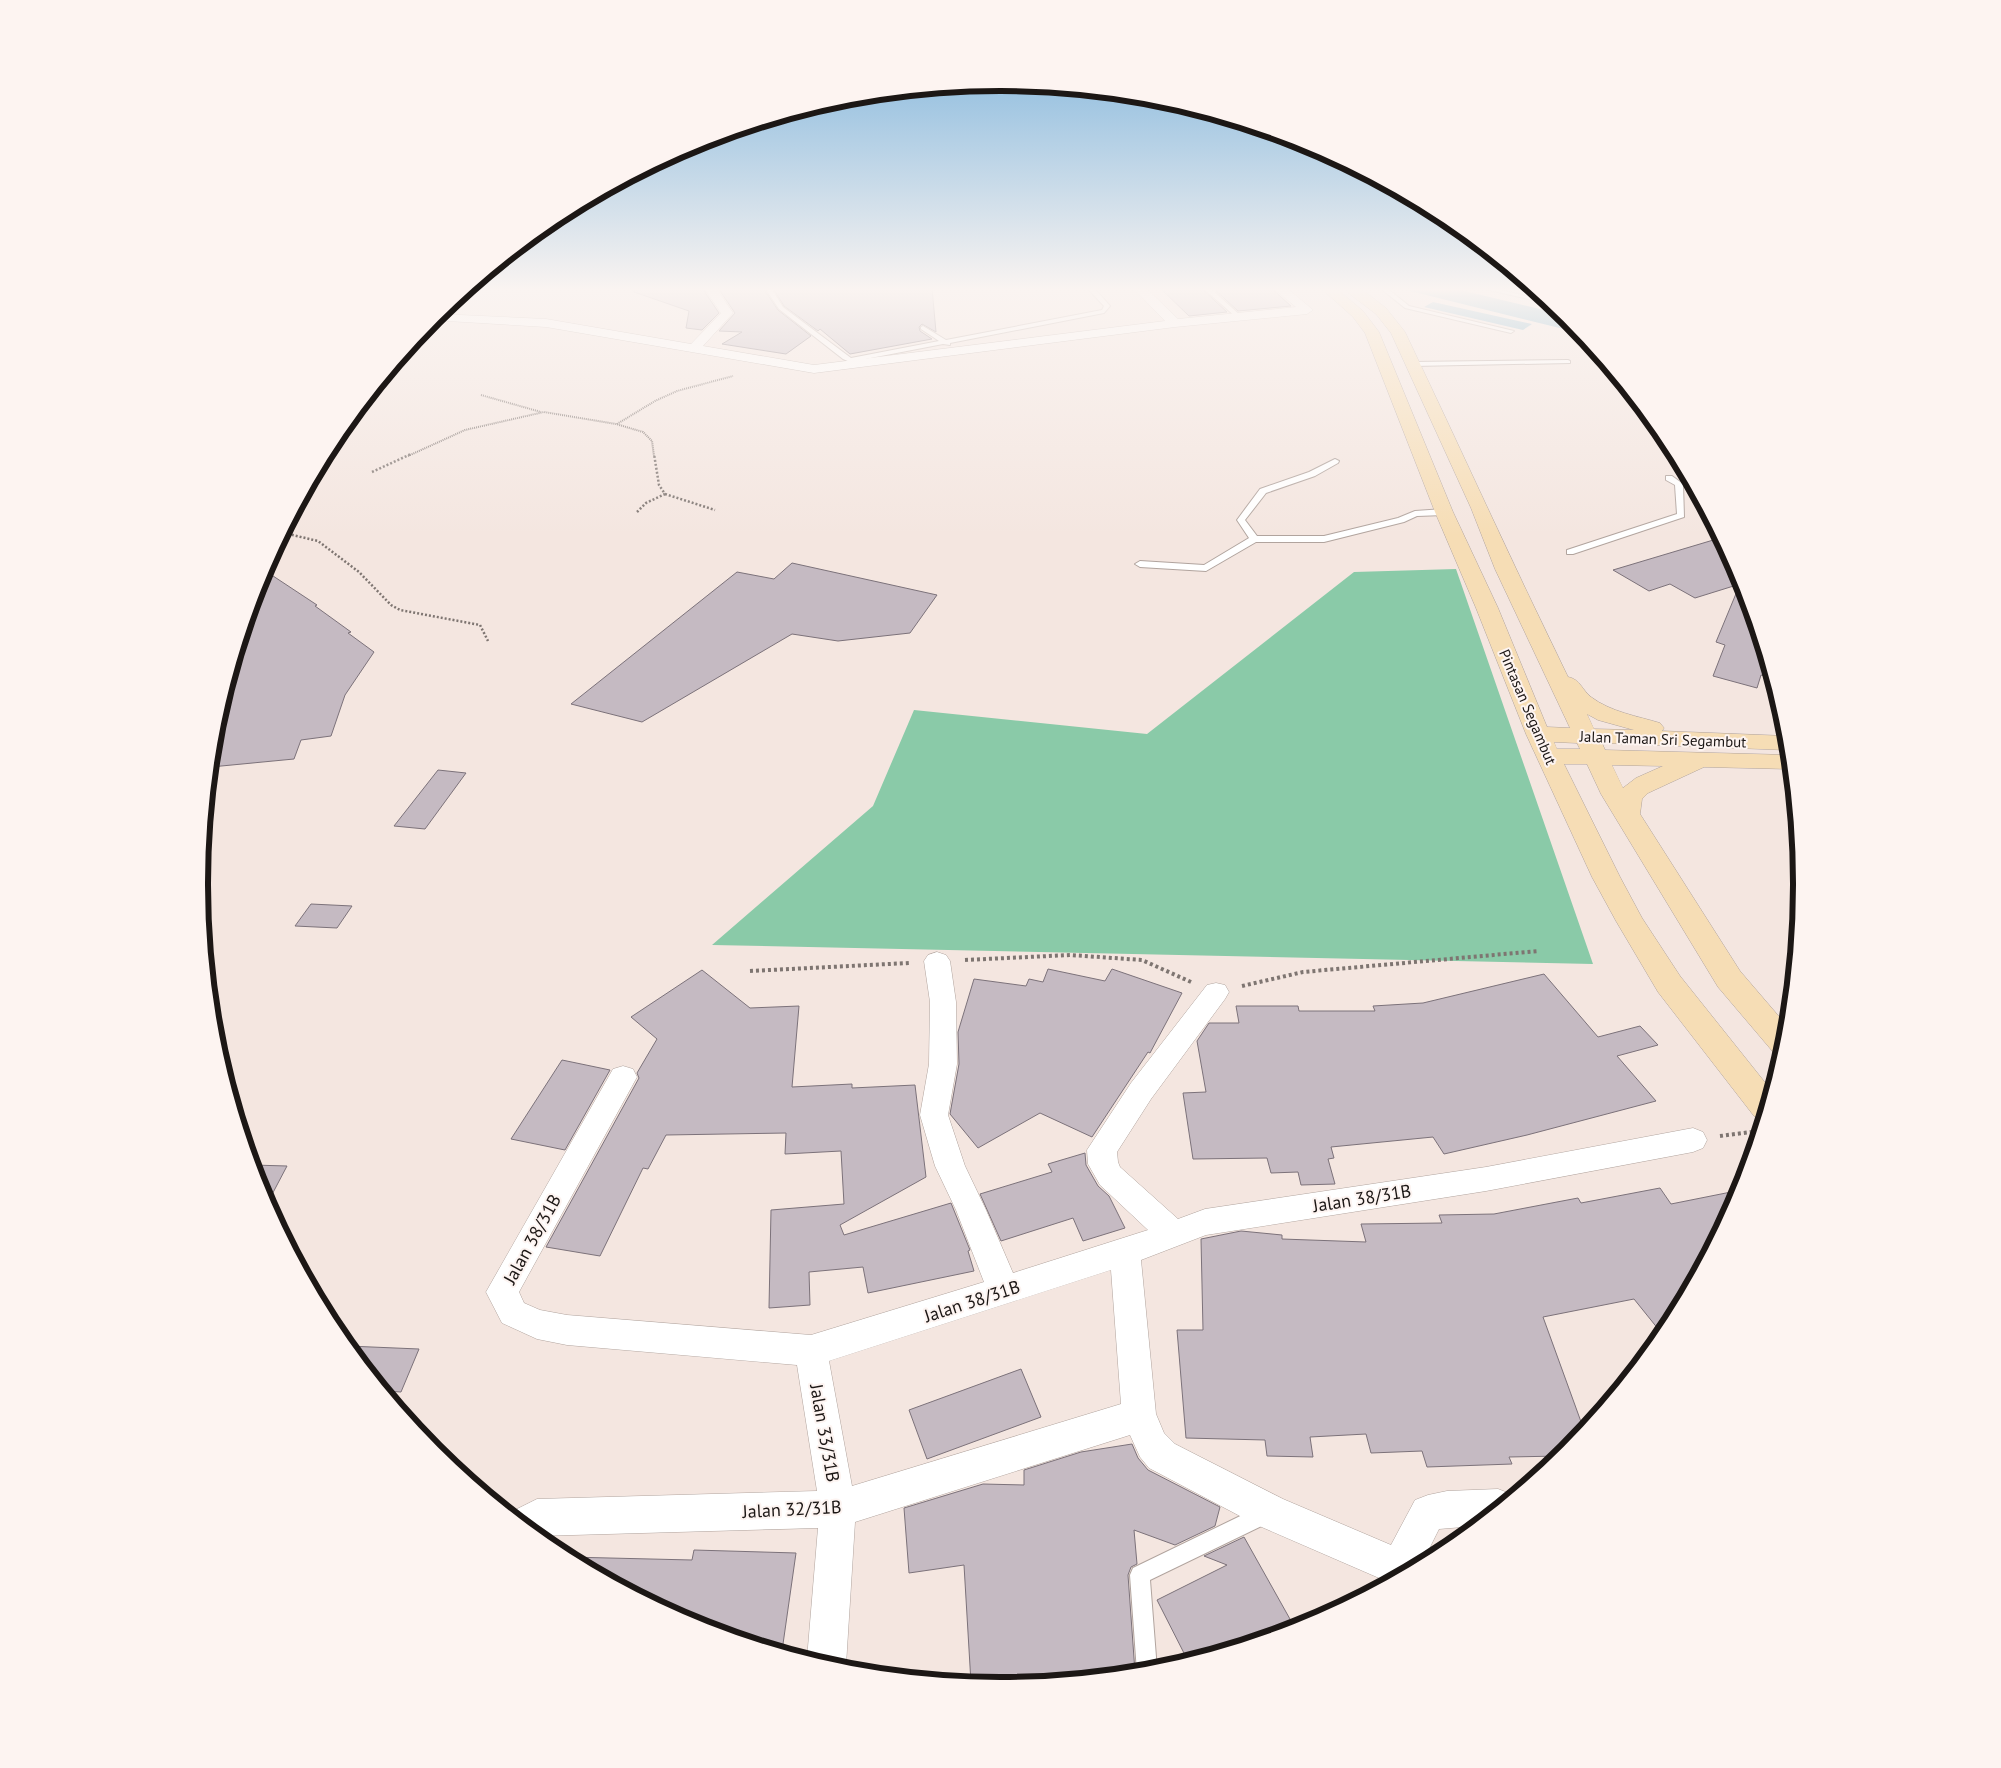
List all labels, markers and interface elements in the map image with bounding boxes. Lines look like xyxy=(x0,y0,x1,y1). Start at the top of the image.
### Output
street label: Pintasan Segambut xyxy=(1495,646,1561,768)
street label: Jalan Taman Sri Segambut xyxy=(1578,727,1747,751)
street label: Jalan 38/31B xyxy=(1310,1179,1413,1217)
street label: Jalan 38/31B xyxy=(497,1190,566,1289)
street label: Jalan 38/31B xyxy=(920,1275,1023,1328)
street label: Jalan 33/31B xyxy=(805,1381,845,1484)
street label: Jalan 32/31B xyxy=(741,1495,842,1523)

